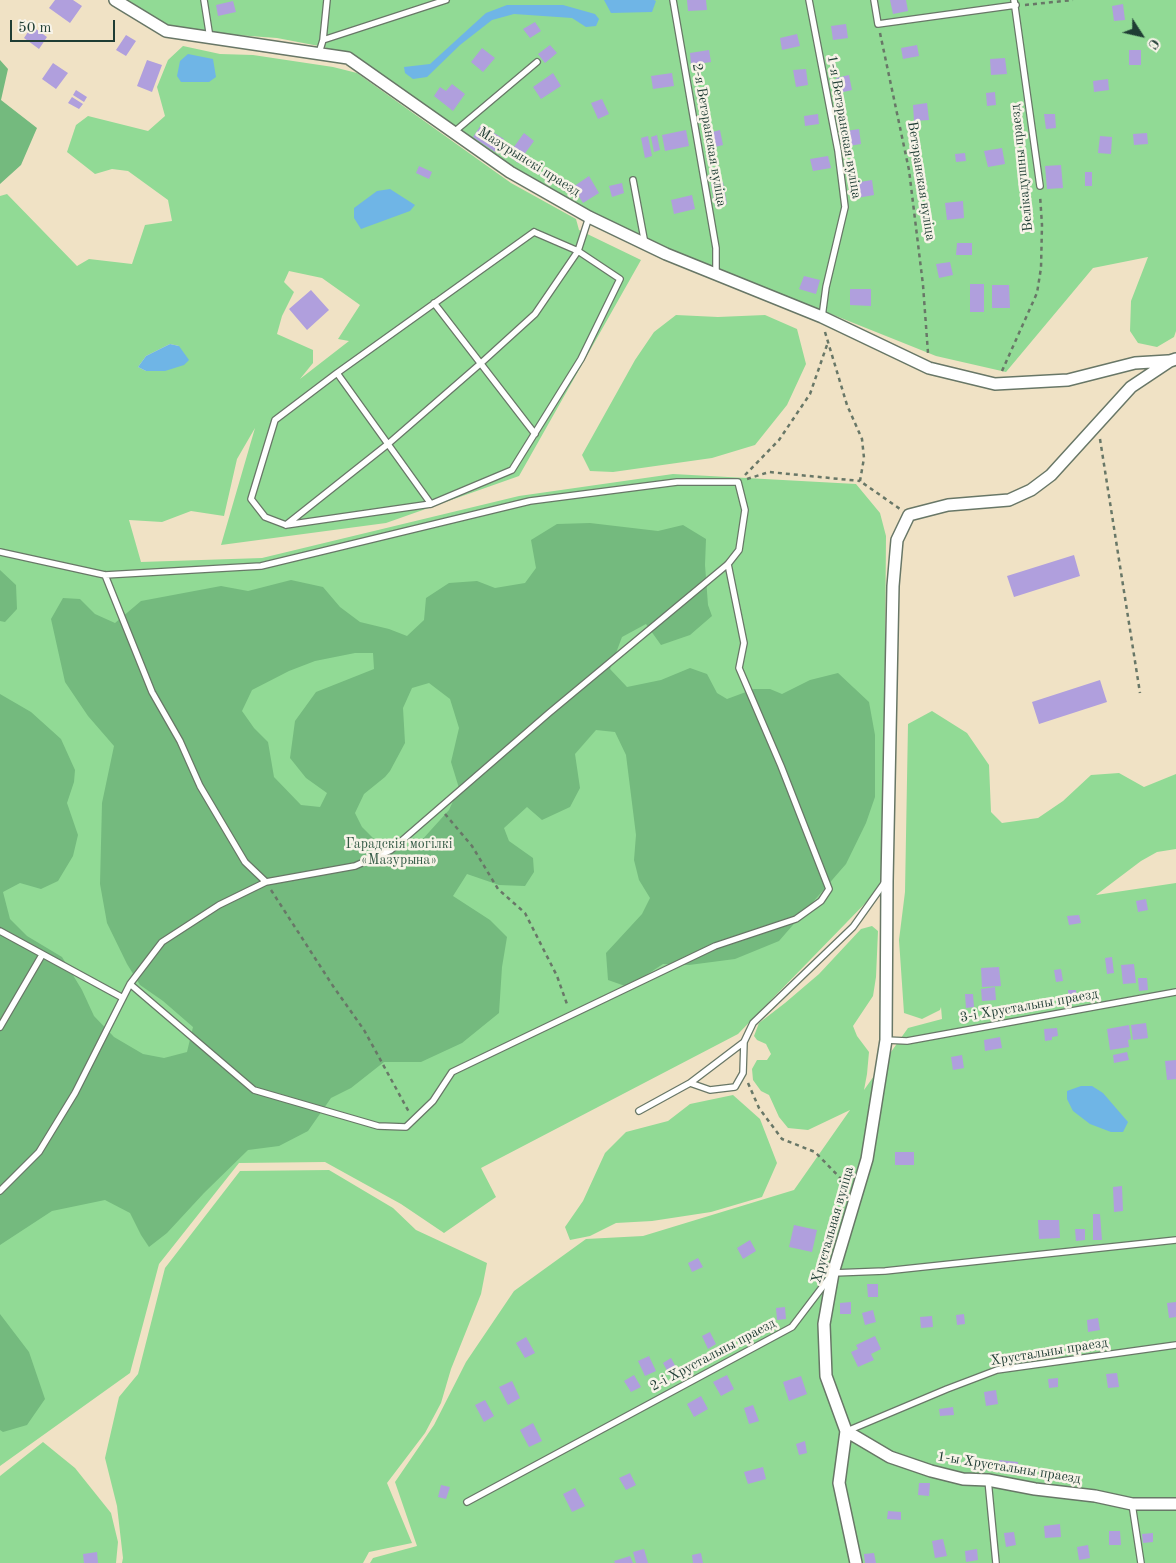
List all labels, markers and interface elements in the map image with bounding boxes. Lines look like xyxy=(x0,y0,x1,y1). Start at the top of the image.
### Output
scale bar xyxy=(12,10,118,42)
north arrow xyxy=(1116,10,1166,60)
text: 50 m xyxy=(18,21,52,36)
text: С xyxy=(1145,36,1162,51)
street label: 1-я Ветэранская вуліца xyxy=(823,54,865,200)
street label: 2-я Ветэранская вуліца xyxy=(688,62,730,208)
street label: Велікадушны праезд xyxy=(1007,104,1037,232)
street label: Ветэранская вуліца xyxy=(903,120,939,242)
street label: Мазурынскі праезд xyxy=(475,124,583,200)
park label: Гарадскія могілкі «Мазурына» xyxy=(345,836,453,869)
street label: 3-і Хрустальны праезд xyxy=(959,986,1099,1026)
street label: Хрустальная вуліца xyxy=(808,1164,858,1286)
street label: 2-і Хрустальны праезд xyxy=(647,1315,779,1395)
street label: Хрустальны праезд xyxy=(989,1334,1109,1370)
street label: 1-ы Хрустальны праезд xyxy=(936,1448,1082,1488)

